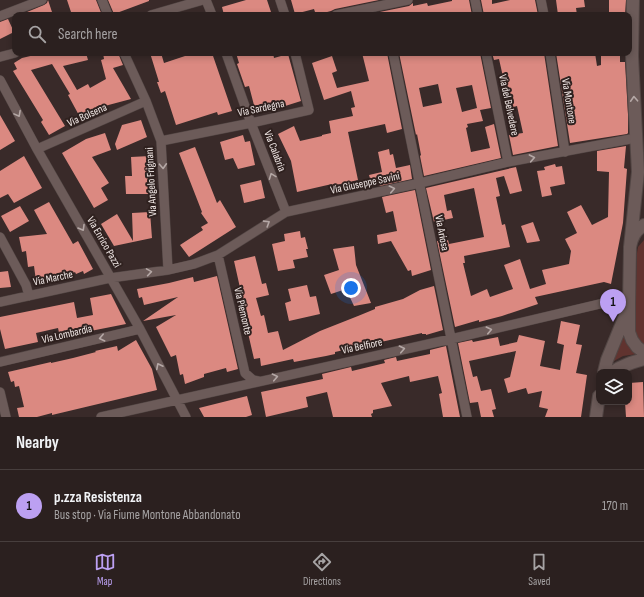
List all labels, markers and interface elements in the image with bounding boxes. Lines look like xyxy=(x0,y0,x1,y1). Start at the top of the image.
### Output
search box xyxy=(12,12,632,56)
icon: search xyxy=(26,23,48,45)
text: Search here xyxy=(58,25,118,44)
street label: Via del Belvedere xyxy=(496,73,522,137)
street label: Via Montone xyxy=(559,77,579,125)
one-way arrow xyxy=(629,96,638,102)
street label: Via Sardegna xyxy=(237,97,285,119)
street label: Via Bolsena xyxy=(65,101,109,129)
one-way arrow xyxy=(14,110,21,117)
street label: Via Calabria xyxy=(261,129,289,173)
street label: Via Angelo Frignani xyxy=(143,147,159,217)
one-way arrow xyxy=(529,154,535,163)
one-way arrow xyxy=(158,163,167,169)
street label: Via Giuseppe Savini xyxy=(329,169,401,197)
one-way arrow xyxy=(268,172,276,179)
one-way arrow xyxy=(389,186,395,194)
street label: Via Enrico Pazzi xyxy=(84,214,124,270)
street label: Via Ariosa xyxy=(432,214,452,252)
one-way arrow xyxy=(263,221,270,228)
one-way arrow xyxy=(77,224,84,231)
street label: Via Marche xyxy=(32,267,74,289)
one-way arrow xyxy=(146,268,152,277)
your location xyxy=(341,278,361,298)
street label: Via Piemonte xyxy=(231,286,255,336)
pin: 1 xyxy=(600,289,626,322)
street label: Via Lombardia xyxy=(41,322,93,346)
one-way arrow xyxy=(486,326,492,334)
one-way arrow xyxy=(99,333,105,341)
street label: Via Belfiore xyxy=(341,335,383,357)
one-way arrow xyxy=(399,346,405,354)
one-way arrow xyxy=(156,362,164,370)
map controls xyxy=(596,369,632,405)
button: layers xyxy=(596,369,632,405)
one-way arrow xyxy=(272,374,278,382)
text: Nearby xyxy=(16,433,59,453)
text: p.zza Resistenza xyxy=(54,488,142,507)
text: 1 xyxy=(26,498,32,514)
text: 170 m xyxy=(602,498,628,514)
text: Bus stop · Via Fiume Montone Abbandonato xyxy=(54,507,241,523)
tab: Map xyxy=(94,551,116,588)
tab: Directions xyxy=(303,551,341,588)
tab: Saved xyxy=(528,551,550,588)

